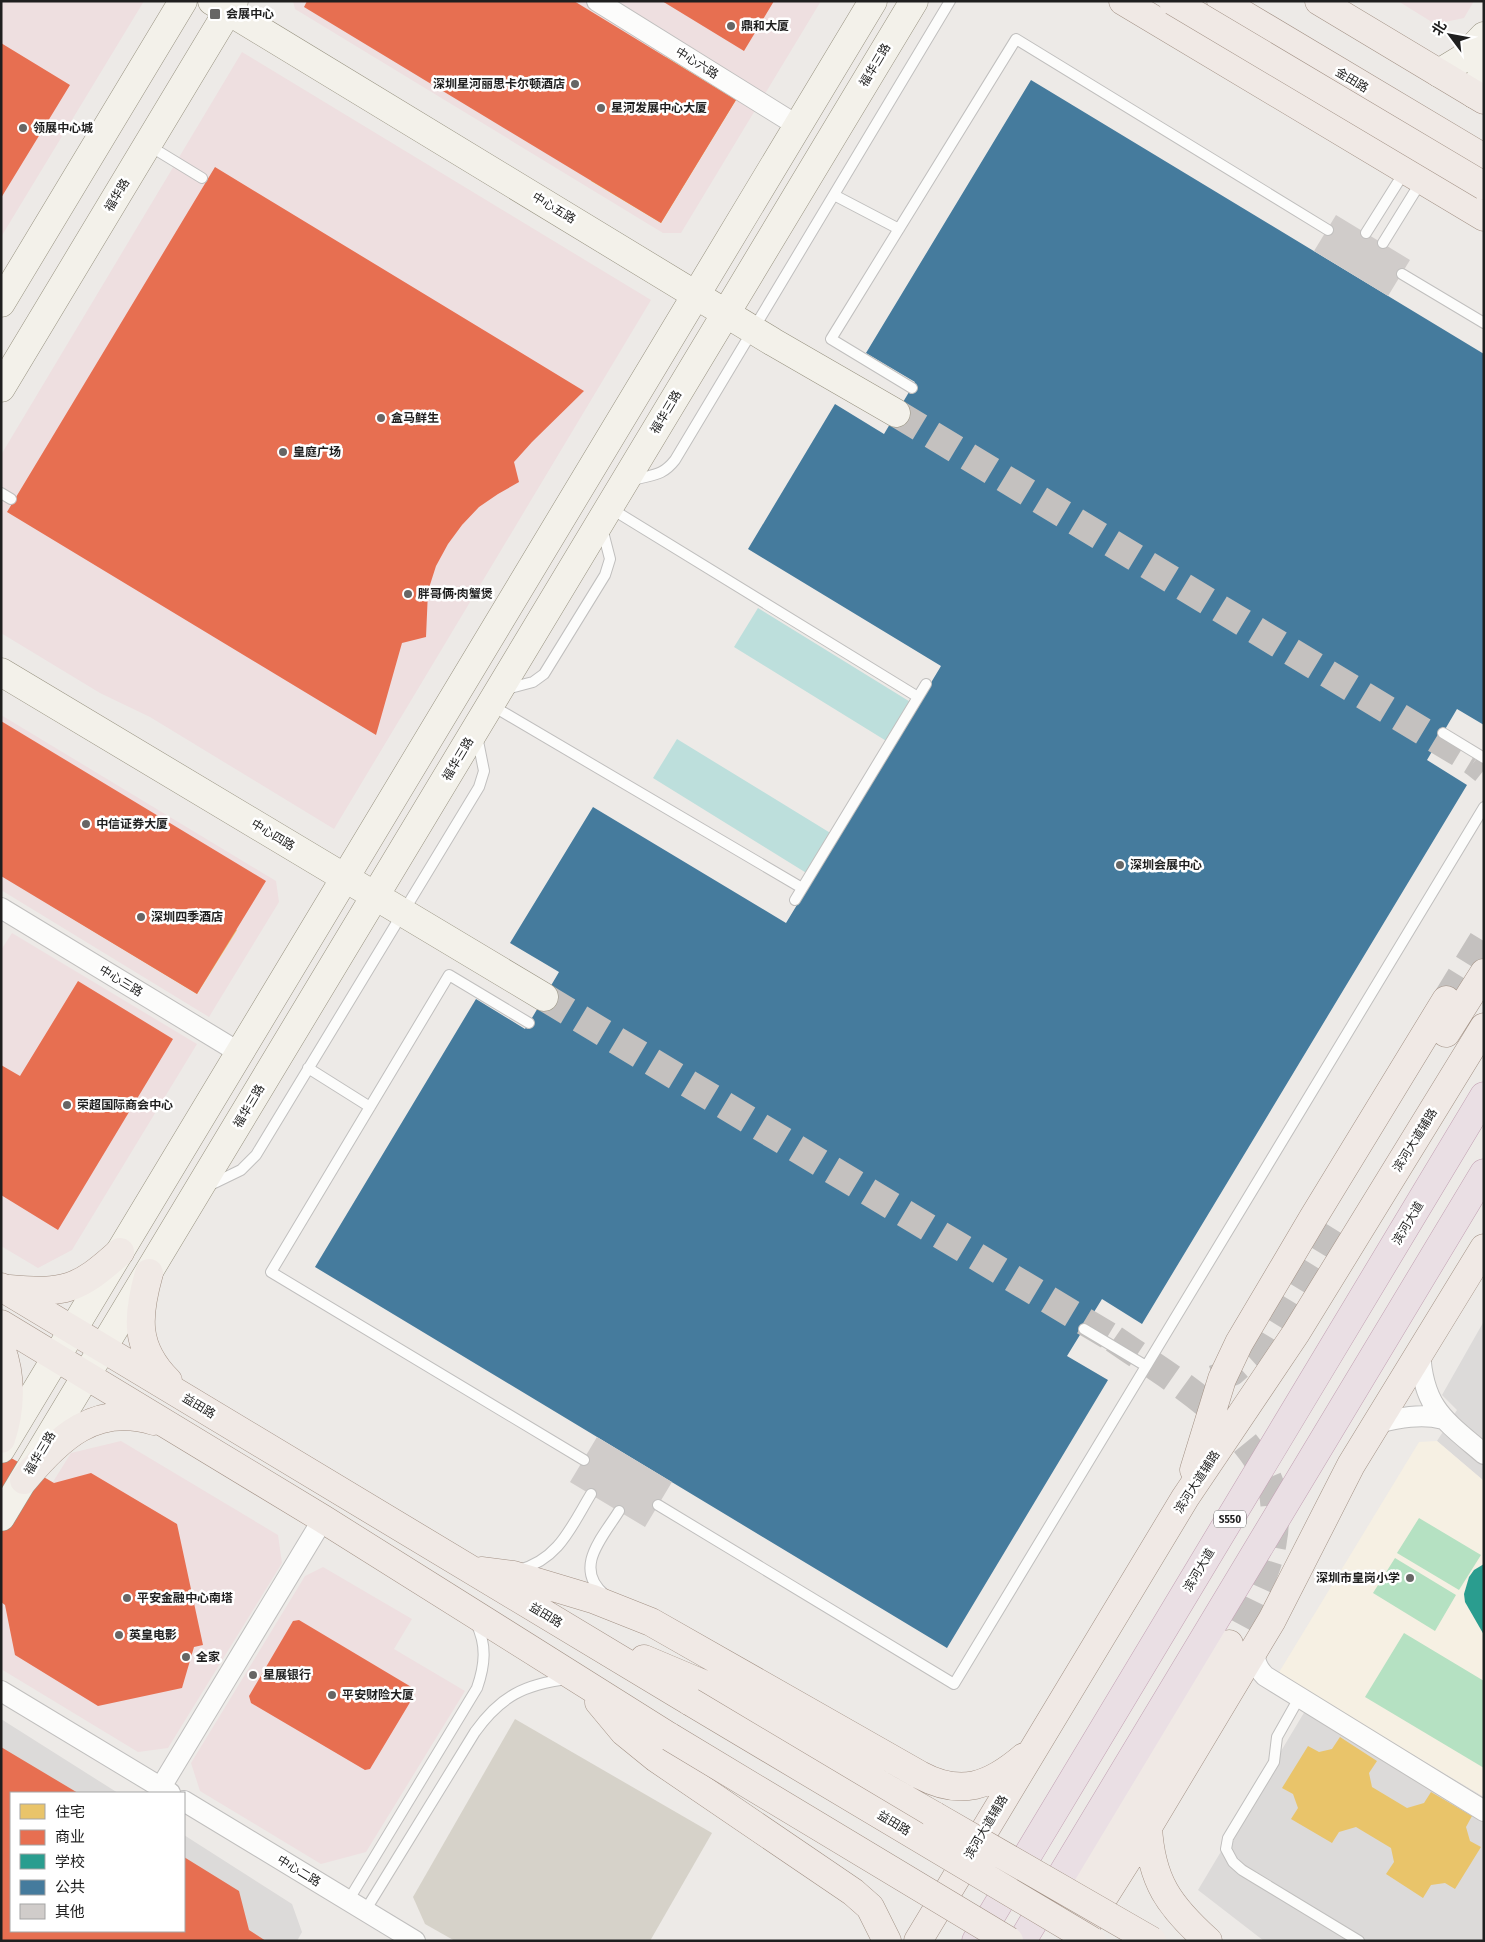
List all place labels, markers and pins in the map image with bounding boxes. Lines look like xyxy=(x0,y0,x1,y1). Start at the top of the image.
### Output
marker: 会展中心 xyxy=(208,7,222,21)
place label: 会展中心 xyxy=(226,7,274,21)
place label: 鼎和大厦 xyxy=(741,19,789,33)
marker: 鼎和大厦 xyxy=(725,20,737,32)
place label: 深圳星河丽思卡尔顿酒店 xyxy=(433,77,565,91)
marker: 深圳星河丽思卡尔顿酒店 xyxy=(569,78,581,90)
place label: 星河发展中心大厦 xyxy=(611,101,707,115)
marker: 星河发展中心大厦 xyxy=(595,102,607,114)
place label: 领展中心城 xyxy=(33,121,93,135)
marker: 领展中心城 xyxy=(17,122,29,134)
place label: 盒马鲜生 xyxy=(391,411,439,425)
marker: 盒马鲜生 xyxy=(375,412,387,424)
place label: 皇庭广场 xyxy=(293,445,341,459)
marker: 皇庭广场 xyxy=(277,446,289,458)
place label: 胖哥俩·肉蟹煲 xyxy=(418,587,493,601)
marker: 胖哥俩·肉蟹煲 xyxy=(402,588,414,600)
place label: 中信证券大厦 xyxy=(96,817,168,831)
marker: 中信证券大厦 xyxy=(80,818,92,830)
place label: 深圳会展中心 xyxy=(1130,858,1202,872)
marker: 深圳会展中心 xyxy=(1114,859,1126,871)
place label: 深圳四季酒店 xyxy=(151,910,223,924)
marker: 深圳四季酒店 xyxy=(135,911,147,923)
place label: 荣超国际商会中心 xyxy=(77,1098,173,1112)
marker: 荣超国际商会中心 xyxy=(61,1099,73,1111)
place label: 深圳市皇岗小学 xyxy=(1316,1571,1400,1585)
marker: 深圳市皇岗小学 xyxy=(1404,1572,1416,1584)
place label: 平安金融中心南塔 xyxy=(137,1591,233,1605)
marker: 平安金融中心南塔 xyxy=(121,1592,133,1604)
place label: 英皇电影 xyxy=(129,1628,177,1642)
marker: 英皇电影 xyxy=(113,1629,125,1641)
place label: 全家 xyxy=(196,1650,220,1664)
marker: 全家 xyxy=(180,1651,192,1663)
place label: 星展银行 xyxy=(263,1668,311,1682)
marker: 星展银行 xyxy=(247,1669,259,1681)
place label: 平安财险大厦 xyxy=(342,1688,414,1702)
marker: 平安财险大厦 xyxy=(326,1689,338,1701)

